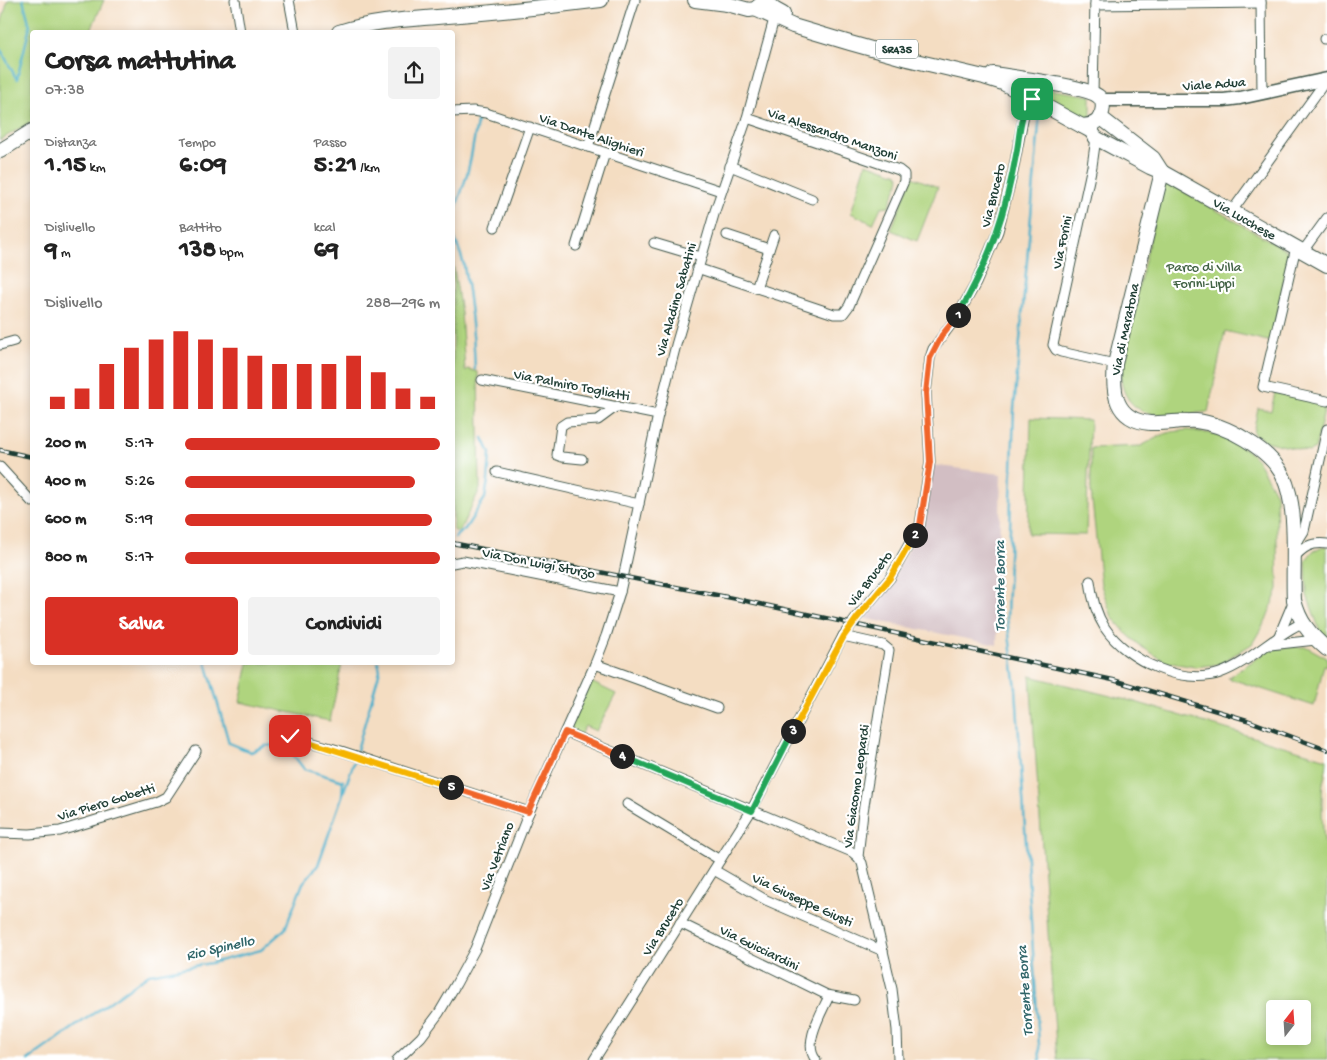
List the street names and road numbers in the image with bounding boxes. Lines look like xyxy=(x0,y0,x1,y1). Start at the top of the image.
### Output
road number: SR435 xyxy=(876,40,918,59)
street label: Viale Adua xyxy=(1181,75,1247,96)
street label: Via Alessandro Manzoni xyxy=(764,105,899,166)
street label: Via Dante Alighieri xyxy=(536,110,646,162)
street label: Via Bruceto xyxy=(978,162,1011,230)
street label: Via Lucchese xyxy=(1208,195,1279,245)
street label: Via Forini xyxy=(1049,214,1077,272)
street label: Via Aladino Sabatini xyxy=(653,241,702,359)
street label: Via di Maratona xyxy=(1108,281,1145,378)
street label: Via Palmiro Togliatti xyxy=(511,367,631,406)
street label: Via Don Luigi Sturzo xyxy=(480,545,596,584)
street label: Via Bruceto xyxy=(844,548,898,612)
street label: Via Giacomo Leopardi xyxy=(840,723,875,850)
street label: Via Piero Gobetti xyxy=(55,781,157,827)
street label: Via Vetriano xyxy=(477,820,519,895)
street label: Via Giuseppe Giusti xyxy=(748,870,855,932)
street label: Via Bruceto xyxy=(639,895,689,960)
street label: Via Guicciardini xyxy=(715,922,802,976)

